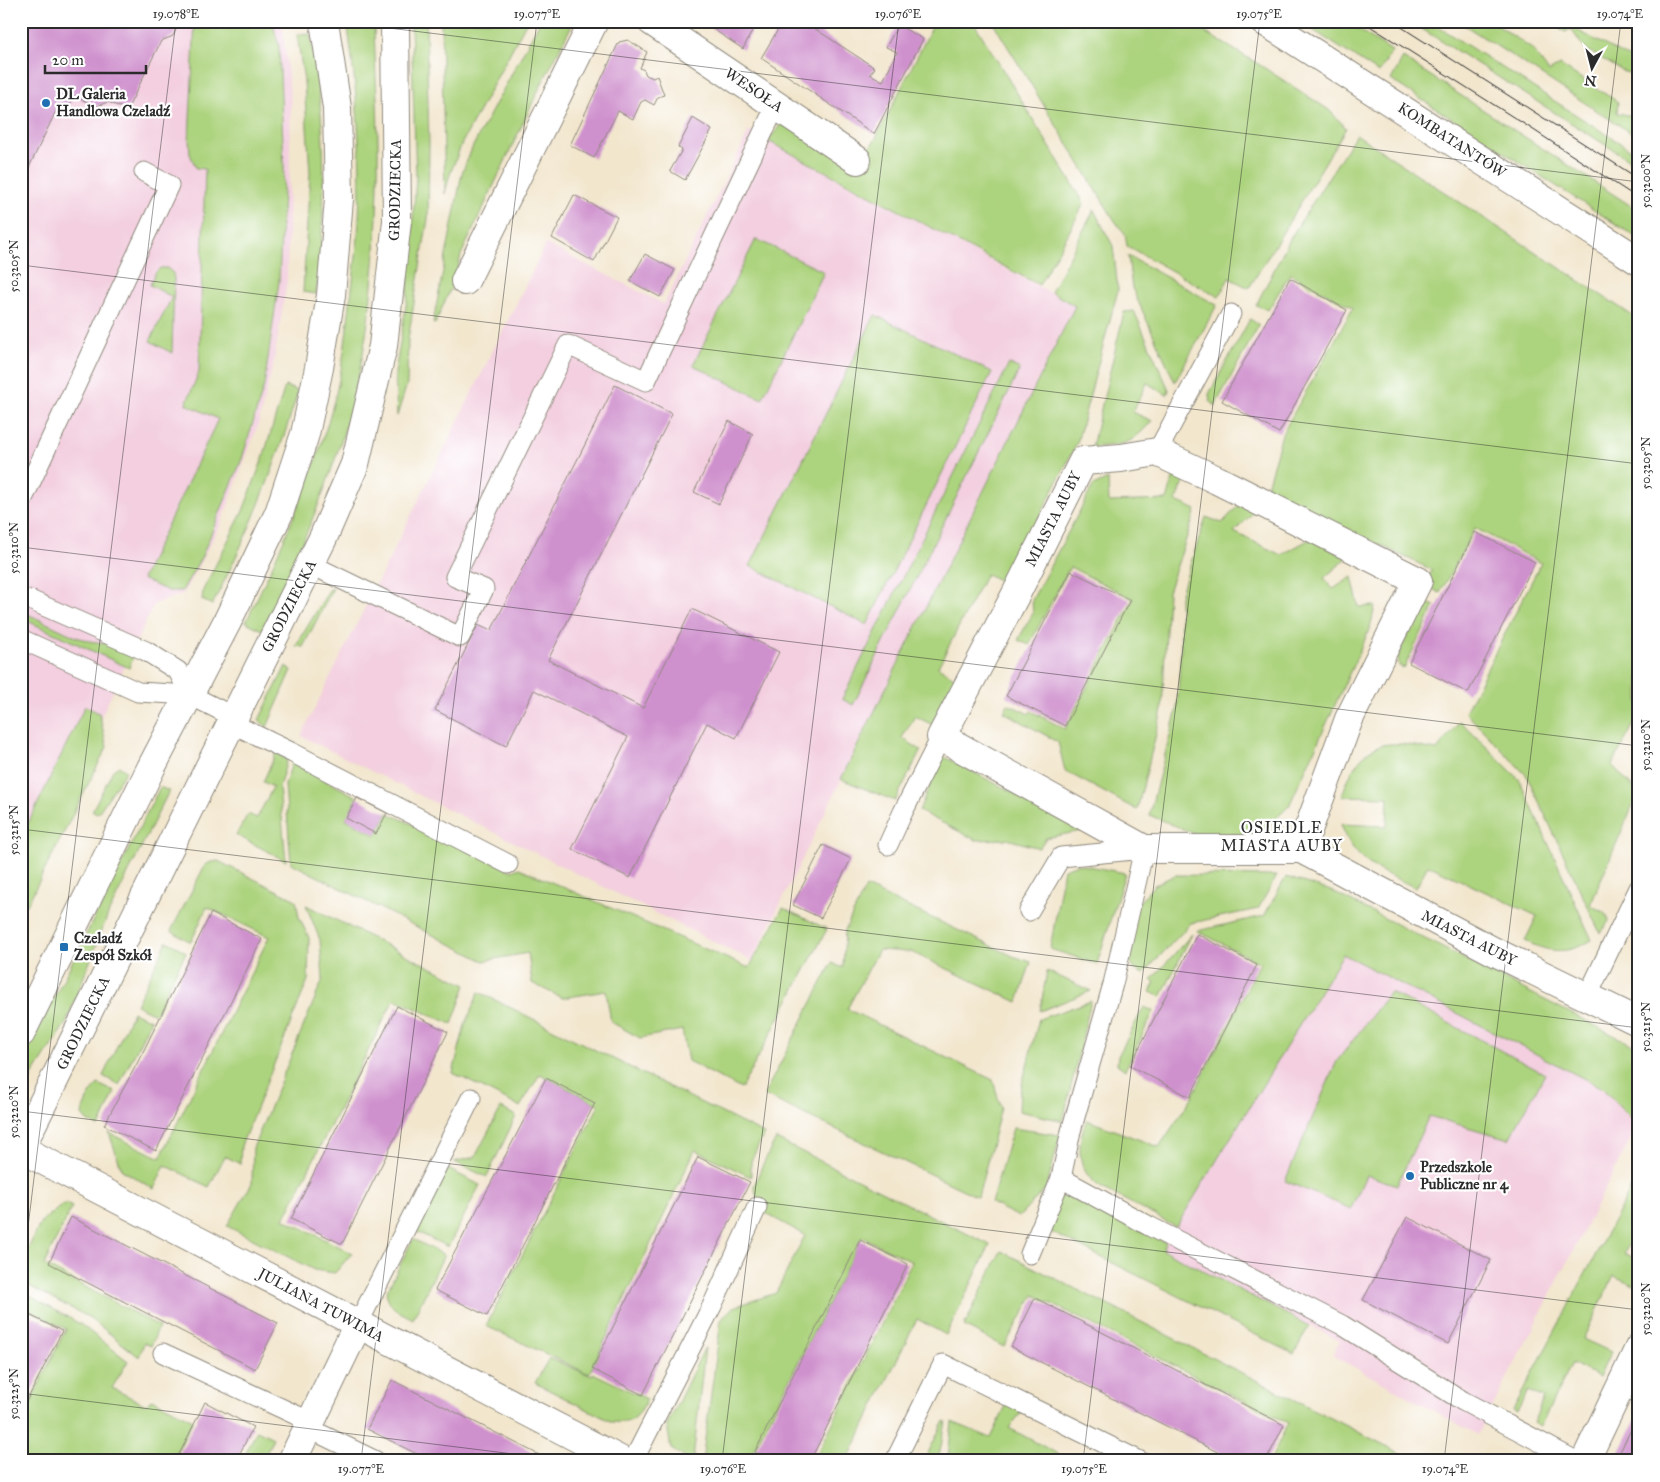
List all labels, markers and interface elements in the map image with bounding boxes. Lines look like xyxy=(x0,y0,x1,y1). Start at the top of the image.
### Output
text: 19.078°E xyxy=(153,7,200,21)
text: 19.077°E xyxy=(514,7,561,21)
text: 19.076°E xyxy=(875,7,921,21)
text: 19.075°E xyxy=(1236,7,1282,21)
text: 19.074°E xyxy=(1597,7,1644,21)
scale bar xyxy=(45,42,146,74)
north arrow xyxy=(1568,42,1618,92)
text: 20 m xyxy=(52,51,84,69)
street label: WESOŁA xyxy=(721,64,787,116)
text: N xyxy=(1583,71,1597,90)
place label: DL Galeria Handlowa Czeladź xyxy=(56,85,170,120)
marker: DL Galeria Handlowa Czeladź xyxy=(40,97,52,109)
street label: KOMBATANTÓW xyxy=(1395,98,1511,182)
street label: GRODZIECKA xyxy=(385,139,405,241)
text: 50.3200°N xyxy=(1639,154,1653,208)
text: 50.3205°N xyxy=(7,240,21,292)
text: 50.3205°N xyxy=(1639,437,1653,489)
street label: MIASTA AUBY xyxy=(1021,468,1085,570)
text: 50.3210°N xyxy=(7,522,21,574)
street label: GRODZIECKA xyxy=(258,557,320,655)
text: 50.3210°N xyxy=(1639,719,1653,771)
text: 50.3215°N xyxy=(7,805,21,855)
district label: OSIEDLE MIASTA AUBY xyxy=(1221,818,1343,855)
street label: MIASTA AUBY xyxy=(1418,906,1520,970)
place label: Czeladź Zespół Szkół xyxy=(74,929,152,965)
marker: Czeladź Zespół Szkół xyxy=(58,941,70,953)
street label: GRODZIECKA xyxy=(53,973,113,1073)
text: 50.3215°N xyxy=(1639,1002,1653,1052)
text: 50.3220°N xyxy=(7,1085,21,1139)
place label: Przedszkole Publiczne nr 4 xyxy=(1420,1158,1509,1194)
marker: Przedszkole Publiczne nr 4 xyxy=(1404,1170,1416,1182)
street label: JULIANA TUWIMA xyxy=(253,1263,387,1347)
text: 50.3220°N xyxy=(1639,1282,1653,1336)
text: 50.3225°N xyxy=(7,1368,21,1420)
text: 19.077°E xyxy=(338,1462,385,1476)
text: 19.076°E xyxy=(700,1462,746,1476)
text: 19.075°E xyxy=(1061,1462,1107,1476)
text: 19.074°E xyxy=(1422,1462,1469,1476)

